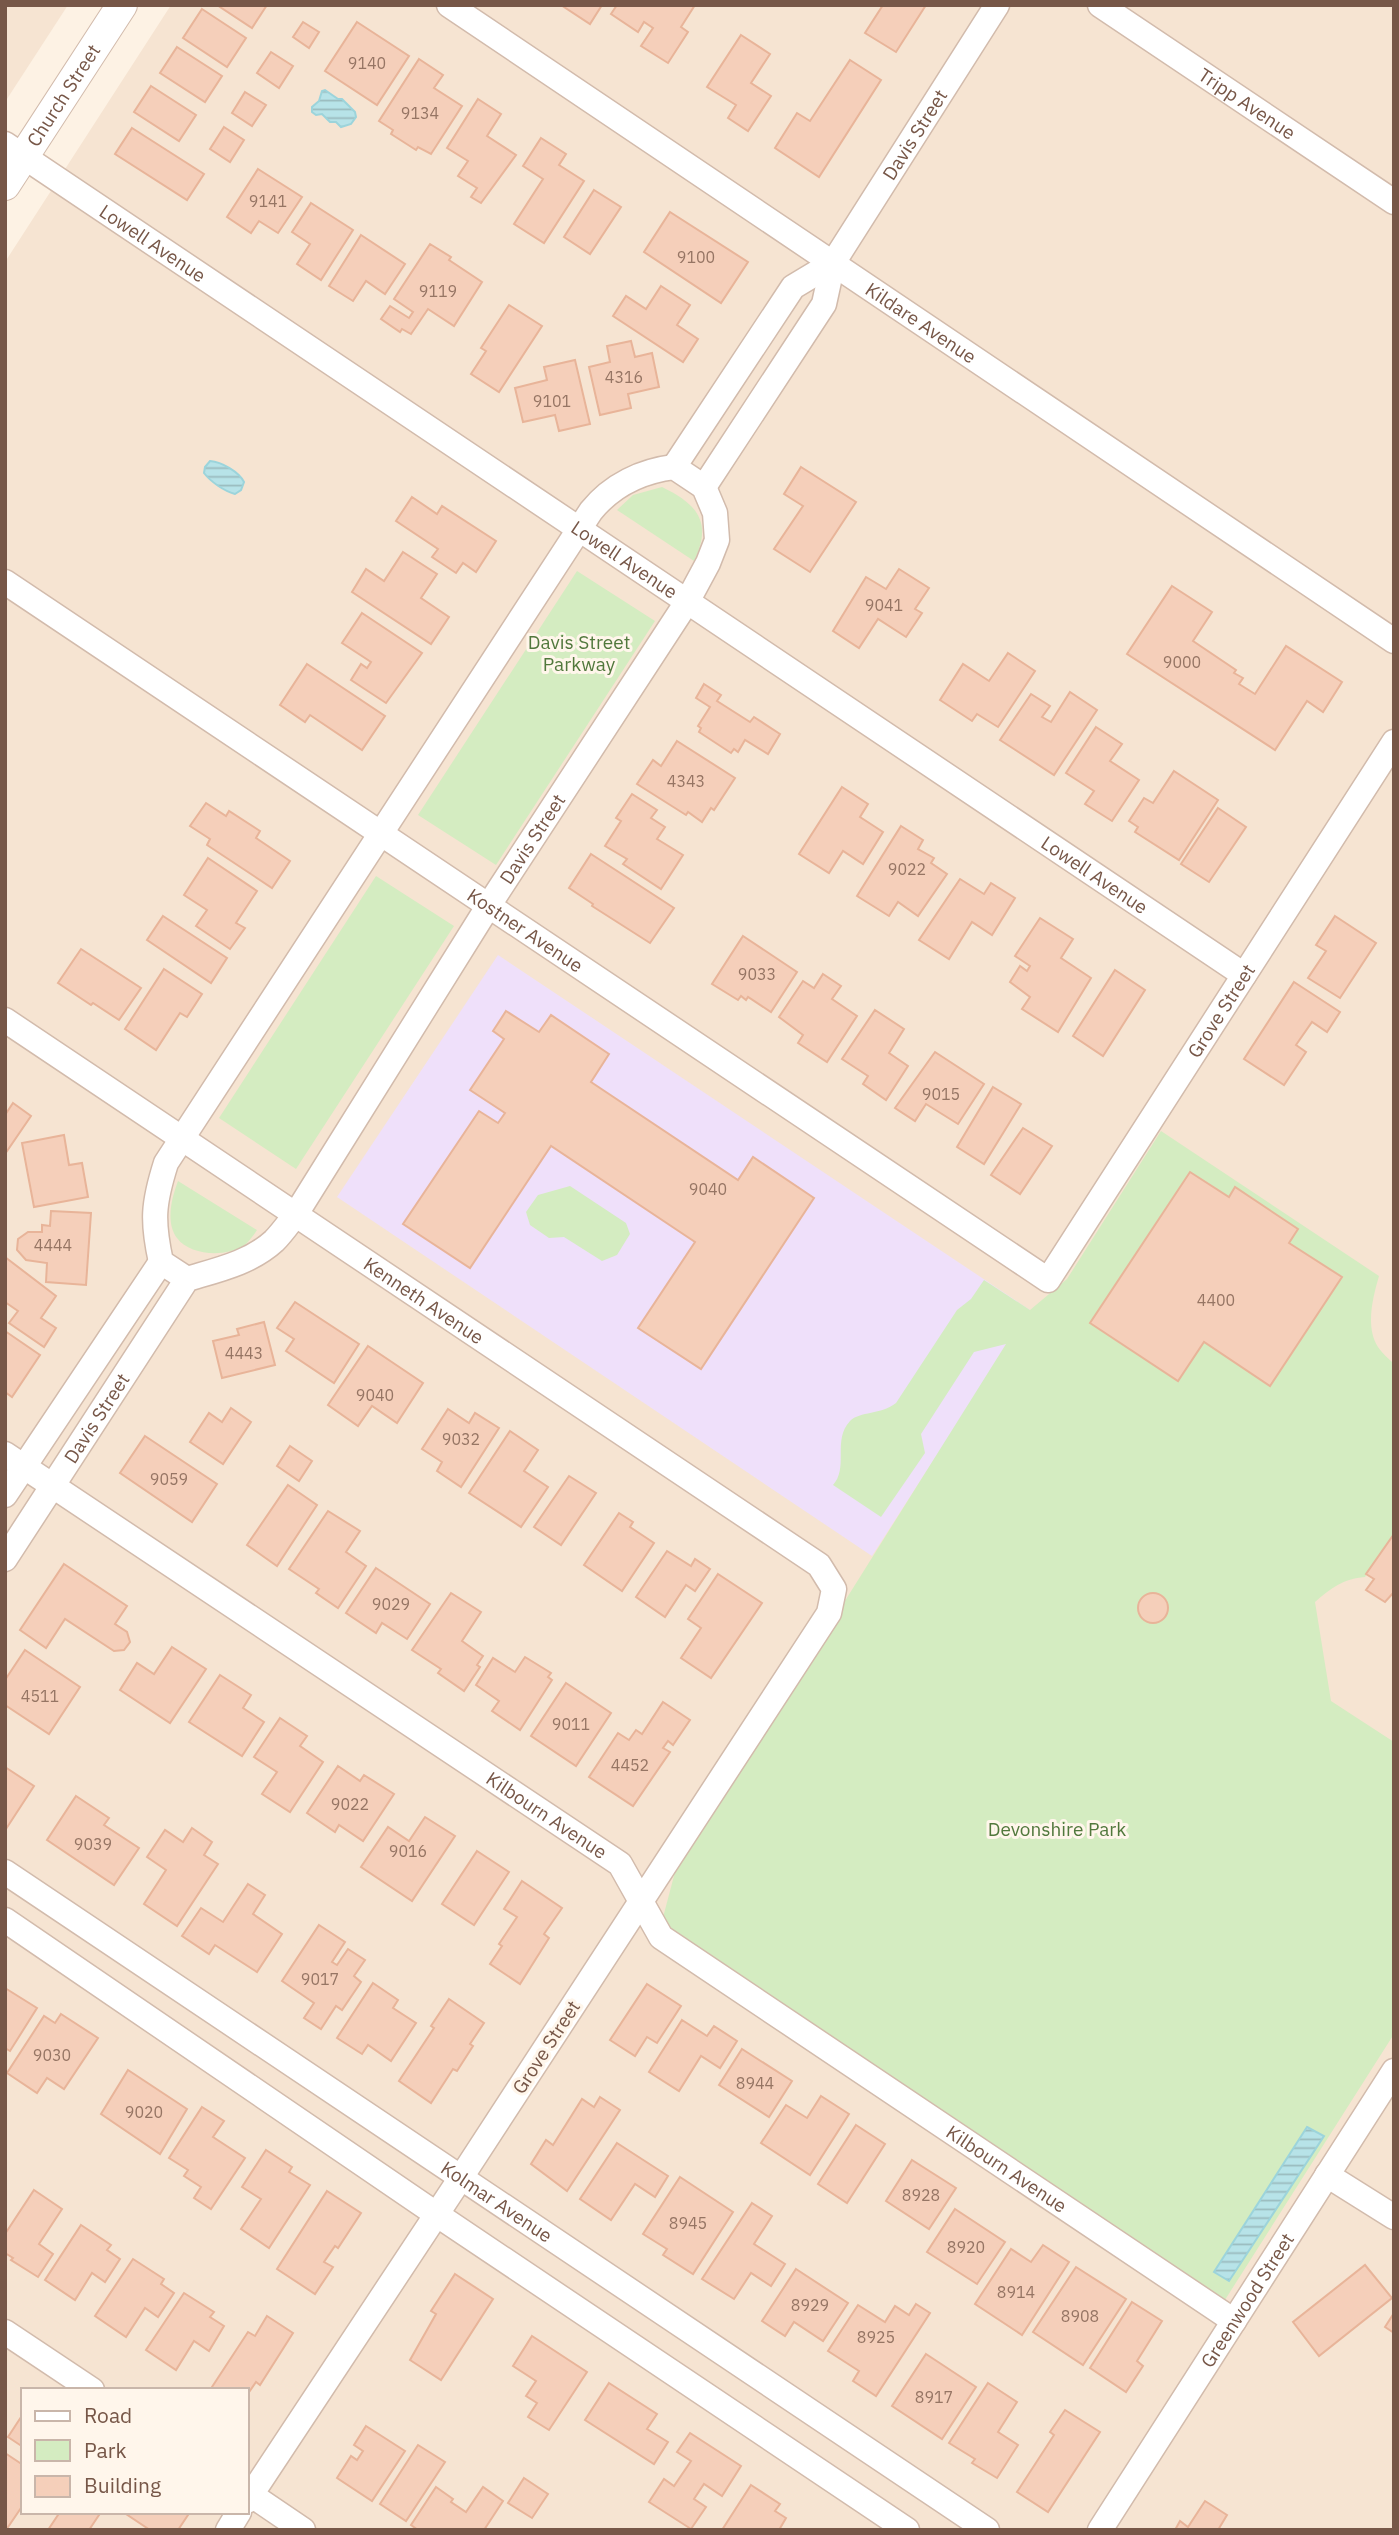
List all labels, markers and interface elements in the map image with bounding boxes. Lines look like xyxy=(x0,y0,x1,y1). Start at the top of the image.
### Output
street label: Church Street xyxy=(21,40,105,151)
house number: 9140 xyxy=(348,53,386,73)
street label: Tripp Avenue xyxy=(1194,62,1300,145)
street label: Davis Street xyxy=(877,85,952,184)
house number: 9134 xyxy=(401,103,439,123)
house number: 9141 xyxy=(249,191,287,211)
street label: Lowell Avenue xyxy=(95,199,211,287)
house number: 9100 xyxy=(677,247,715,267)
street label: Kildare Avenue xyxy=(861,277,981,369)
house number: 9119 xyxy=(419,281,457,301)
house number: 4316 xyxy=(605,367,643,387)
house number: 9101 xyxy=(533,391,571,411)
street label: Lowell Avenue xyxy=(567,515,682,604)
house number: 9041 xyxy=(865,595,903,615)
park label: Davis Street Parkway xyxy=(528,630,630,676)
house number: 9000 xyxy=(1163,652,1201,672)
house number: 4343 xyxy=(667,771,705,791)
street label: Davis Street xyxy=(494,789,570,888)
street label: Lowell Avenue xyxy=(1037,831,1152,919)
house number: 9022 xyxy=(888,859,926,879)
street label: Kostner Avenue xyxy=(463,883,588,977)
street label: Grove Street xyxy=(1182,959,1260,1062)
house number: 9033 xyxy=(738,964,776,984)
house number: 9015 xyxy=(922,1084,960,1104)
house number: 9040 xyxy=(689,1179,727,1199)
house number: 4444 xyxy=(34,1235,72,1255)
street label: Kenneth Avenue xyxy=(359,1252,488,1349)
house number: 4400 xyxy=(1197,1290,1235,1310)
house number: 4443 xyxy=(225,1343,263,1363)
street label: Davis Street xyxy=(58,1369,135,1468)
house number: 9040 xyxy=(356,1385,394,1405)
house number: 9032 xyxy=(442,1429,480,1449)
house number: 9059 xyxy=(150,1469,188,1489)
house number: 9029 xyxy=(372,1594,410,1614)
house number: 4511 xyxy=(21,1686,59,1706)
house number: 9011 xyxy=(552,1714,590,1734)
house number: 4452 xyxy=(611,1755,649,1775)
street label: Kilbourn Avenue xyxy=(482,1766,612,1864)
house number: 9022 xyxy=(331,1794,369,1814)
park label: Devonshire Park xyxy=(988,1817,1126,1841)
house number: 9039 xyxy=(74,1834,112,1854)
house number: 9016 xyxy=(389,1841,427,1861)
house number: 9017 xyxy=(301,1969,339,1989)
street label: Grove Street xyxy=(507,1996,585,2098)
house number: 9030 xyxy=(33,2045,71,2065)
house number: 8944 xyxy=(736,2073,774,2093)
house number: 9020 xyxy=(125,2102,163,2122)
street label: Kilbourn Avenue xyxy=(942,2120,1072,2218)
street label: Kolmar Avenue xyxy=(437,2156,557,2247)
house number: 8928 xyxy=(902,2185,940,2205)
house number: 8945 xyxy=(669,2213,707,2233)
street label: Greenwood Street xyxy=(1195,2228,1299,2372)
house number: 8920 xyxy=(947,2237,985,2257)
house number: 8914 xyxy=(997,2282,1035,2302)
house number: 8929 xyxy=(791,2295,829,2315)
house number: 8908 xyxy=(1061,2306,1099,2326)
house number: 8925 xyxy=(857,2327,895,2347)
house number: 8917 xyxy=(915,2387,953,2407)
legend xyxy=(21,2388,248,2514)
text: Road xyxy=(84,2401,132,2429)
text: Park xyxy=(84,2436,127,2464)
text: Building xyxy=(84,2471,161,2499)

